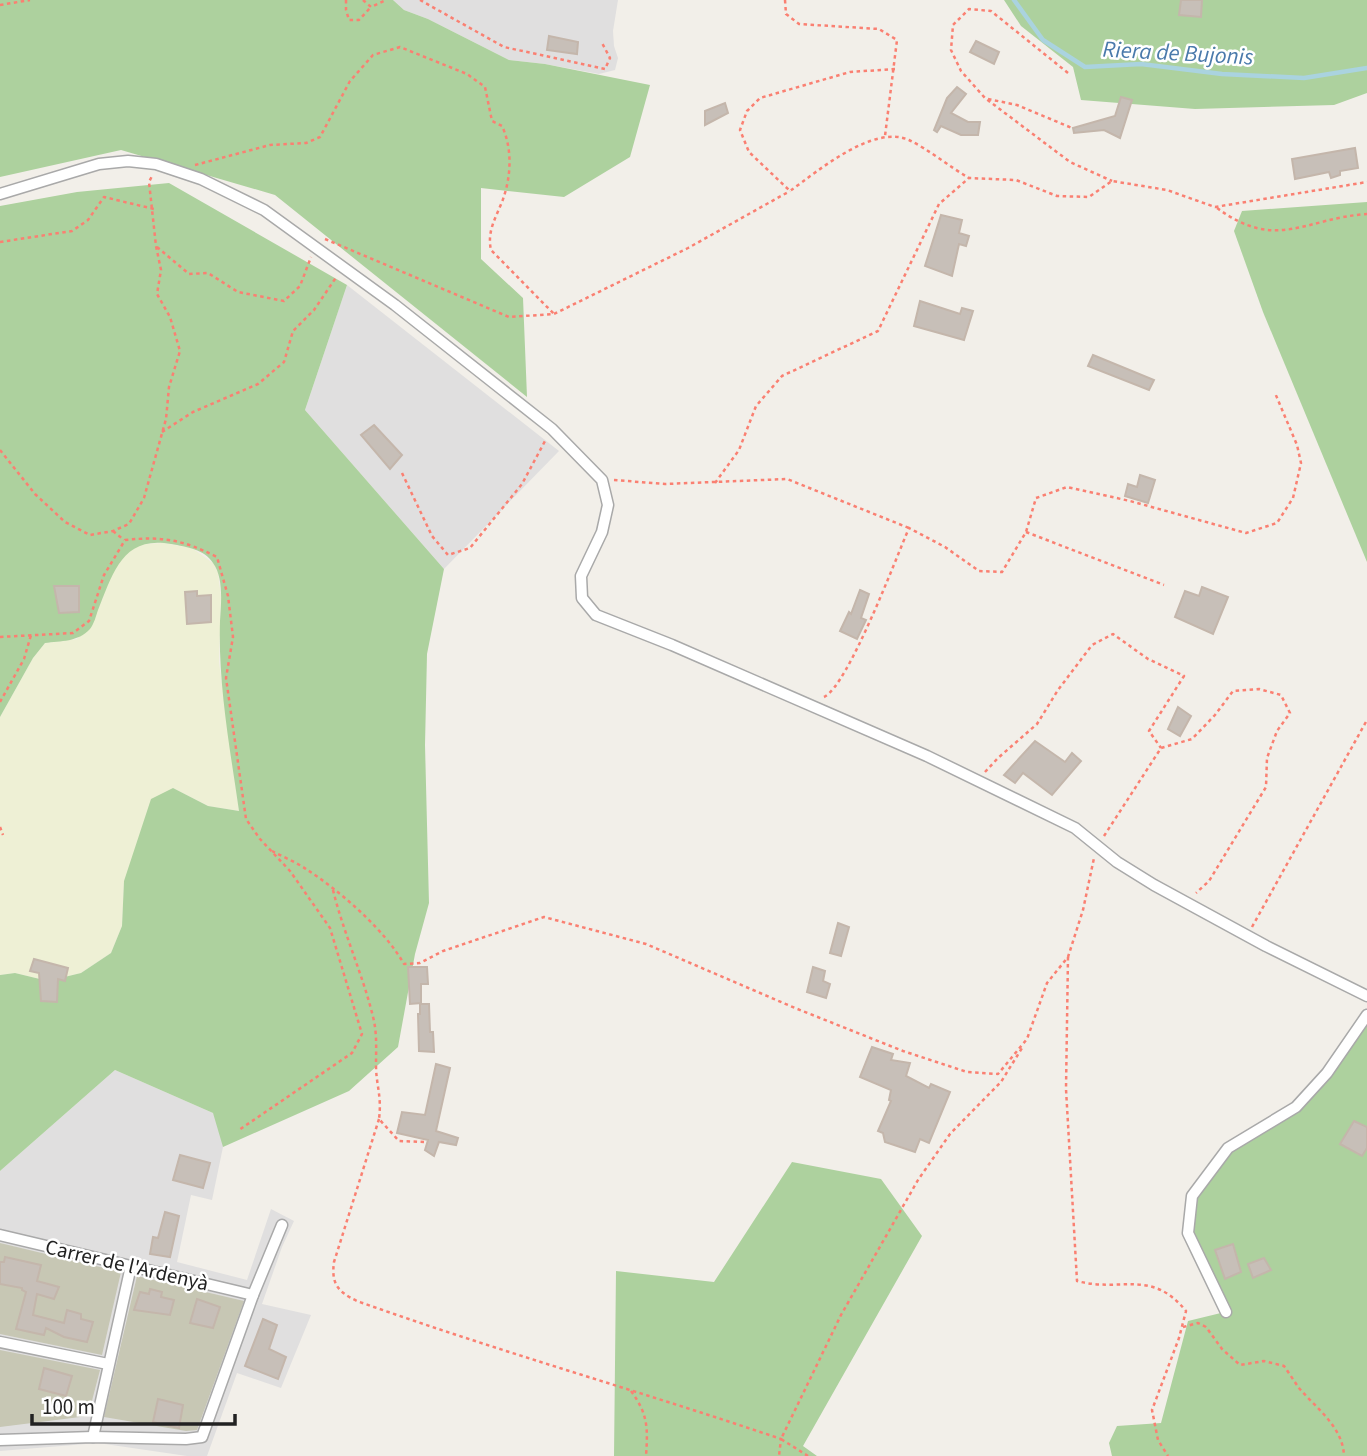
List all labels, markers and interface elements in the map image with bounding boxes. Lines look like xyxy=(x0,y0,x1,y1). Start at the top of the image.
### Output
water label: Riera de Bujonis xyxy=(1102,33,1254,73)
street label: Carrer de l'Ardenyà xyxy=(42,1232,212,1298)
scale bar xyxy=(32,1382,234,1426)
text: 100 m xyxy=(42,1392,95,1422)

